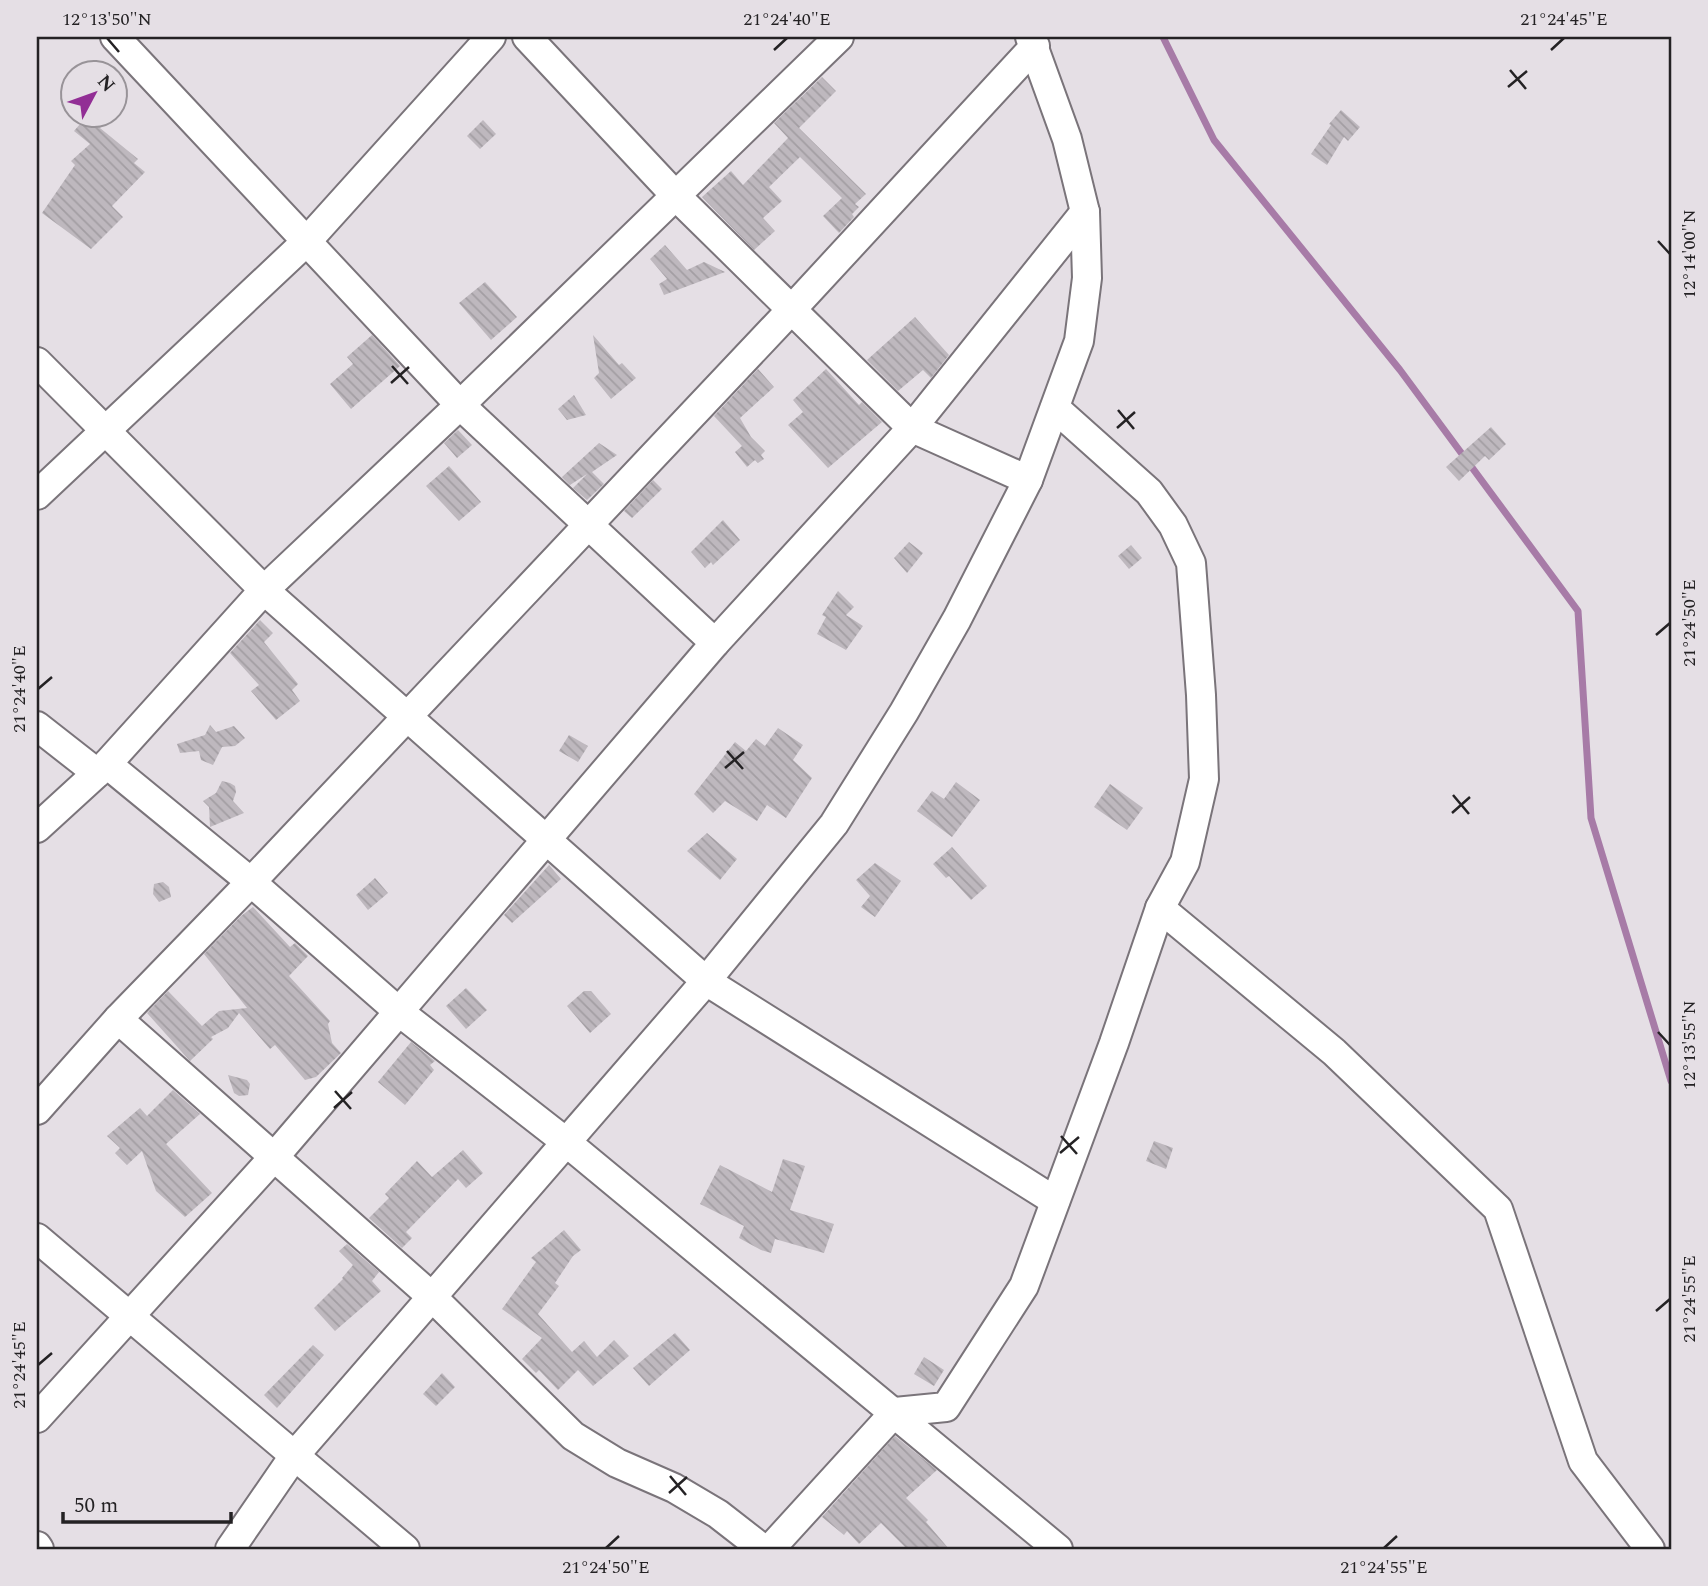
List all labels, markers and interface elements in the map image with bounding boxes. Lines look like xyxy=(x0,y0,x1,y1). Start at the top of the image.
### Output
text: 12°13'50"N xyxy=(62,6,152,33)
text: 21°24'40"E xyxy=(743,6,831,33)
text: 21°24'45"E xyxy=(1520,6,1608,33)
north arrow xyxy=(60,60,130,130)
text: N xyxy=(90,68,122,99)
text: 12°14'00"N xyxy=(1676,209,1703,299)
text: 21°24'50"E xyxy=(1676,579,1703,667)
text: 21°24'40"E xyxy=(6,645,33,733)
text: 12°13'55"N xyxy=(1676,1000,1703,1090)
text: 21°24'55"E xyxy=(1676,1255,1703,1343)
text: 21°24'45"E xyxy=(6,1321,33,1409)
scale bar xyxy=(63,1481,231,1525)
text: 50 m xyxy=(74,1490,118,1522)
text: 21°24'50"E xyxy=(562,1554,650,1581)
text: 21°24'55"E xyxy=(1340,1554,1428,1581)

